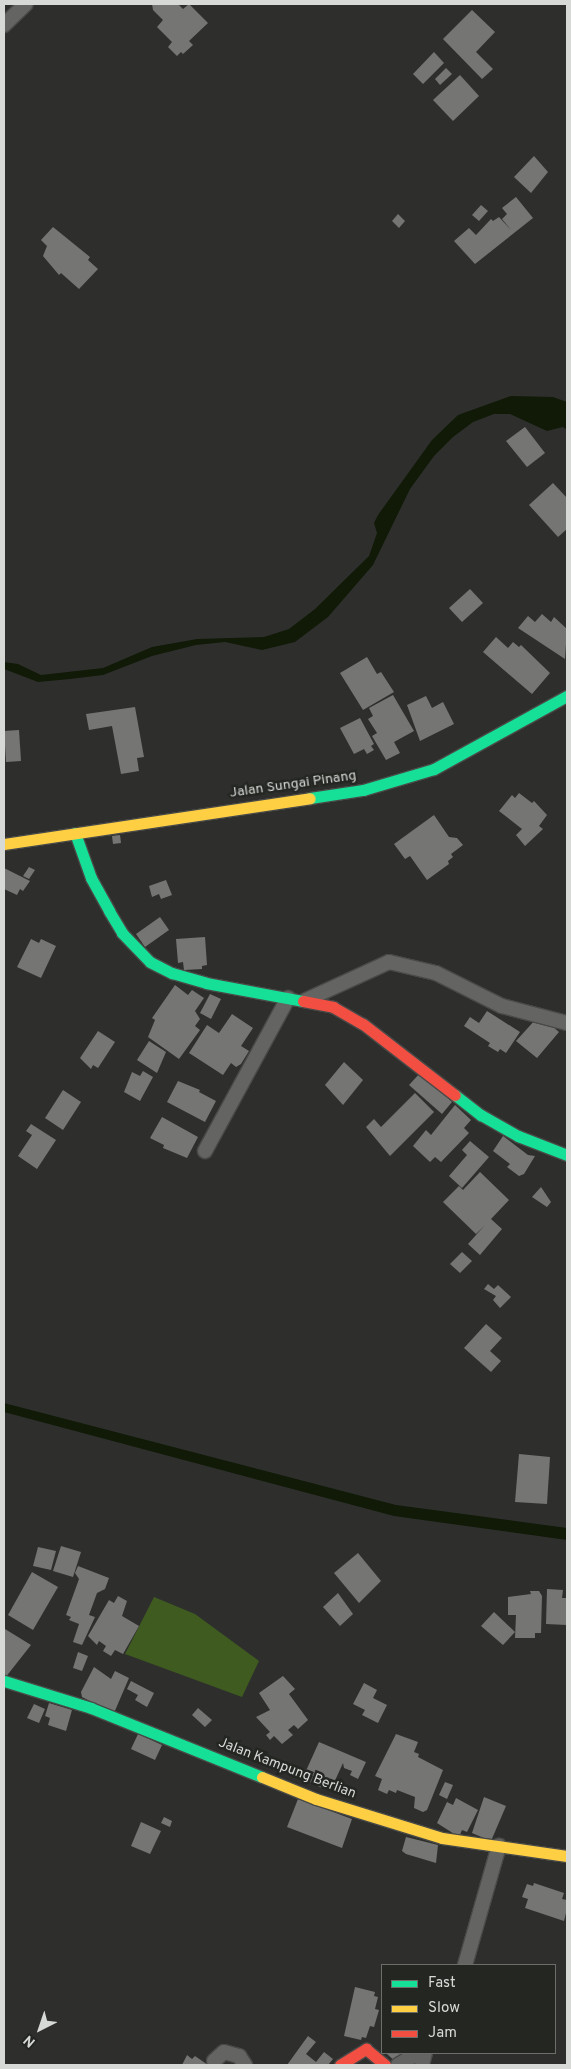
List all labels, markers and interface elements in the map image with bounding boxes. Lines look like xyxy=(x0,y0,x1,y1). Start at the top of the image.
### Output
street label: Jalan Sungai Pinang xyxy=(229,768,357,802)
street label: Jalan Kampung Berlian xyxy=(216,1735,358,1803)
legend xyxy=(381,1964,556,2054)
text: Fast xyxy=(428,1974,456,1993)
text: Slow xyxy=(428,1999,460,2018)
north arrow xyxy=(15,2004,65,2054)
text: Jam xyxy=(428,2024,457,2043)
text: N xyxy=(20,2031,39,2050)

